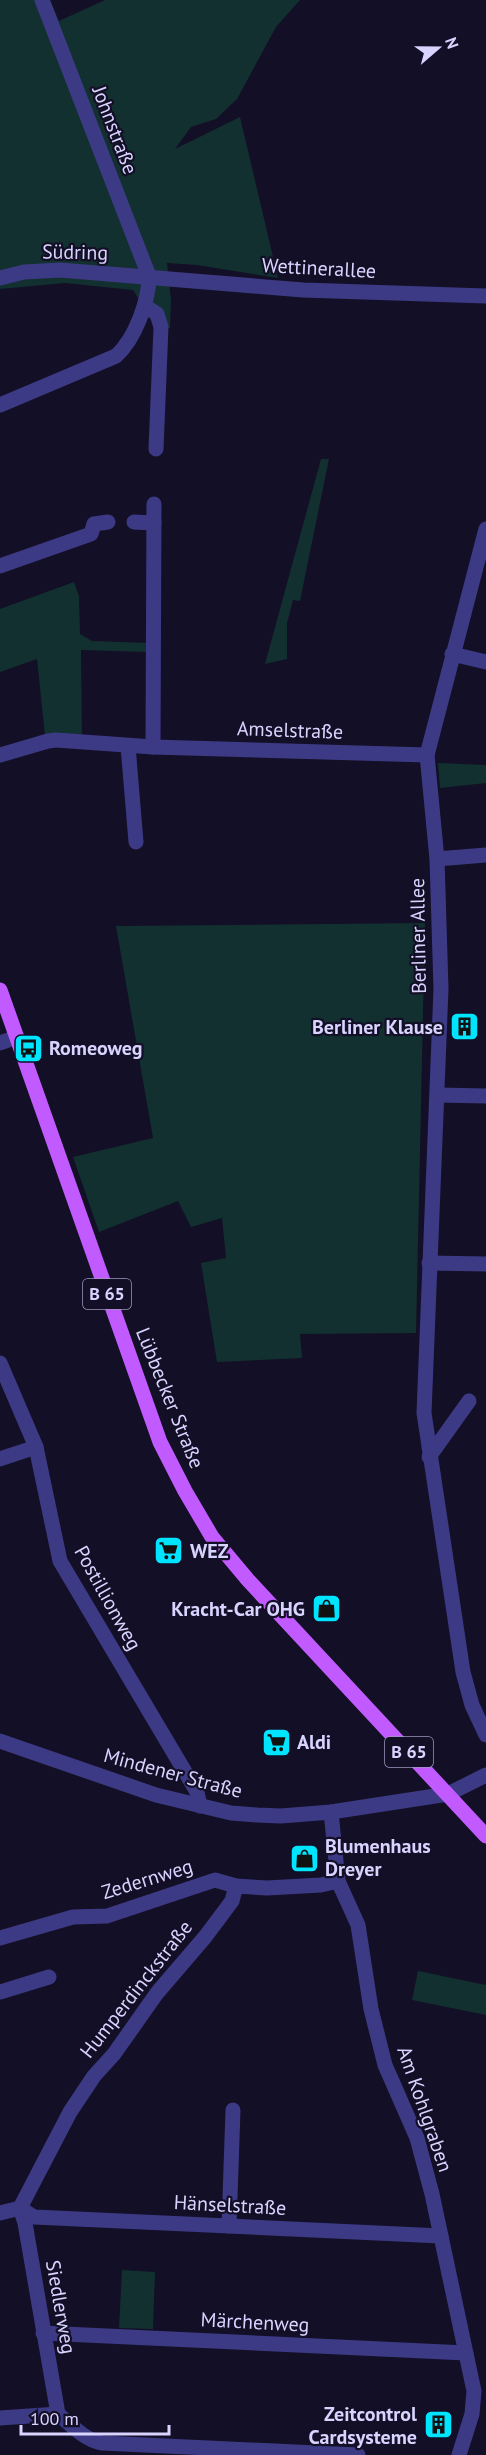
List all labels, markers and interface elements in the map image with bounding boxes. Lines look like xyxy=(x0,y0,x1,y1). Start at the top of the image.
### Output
north arrow xyxy=(408,18,468,78)
text: N xyxy=(441,35,463,51)
street label: Johnstraße xyxy=(86,81,144,178)
street label: Südring xyxy=(42,238,108,266)
street label: Wettinerallee xyxy=(261,252,377,284)
street label: Amselstraße xyxy=(236,715,344,745)
street label: Berliner Allee xyxy=(404,878,432,994)
building icon: Berliner Klause xyxy=(448,1011,480,1043)
place label: Berliner Klause xyxy=(312,1014,443,1040)
bus stop icon: Romeoweg xyxy=(12,1032,44,1064)
place label: Romeoweg xyxy=(49,1035,143,1061)
road number: B 65 xyxy=(83,1279,131,1309)
street label: Lübbecker Straße xyxy=(130,1324,210,1472)
supermarket icon: WEZ xyxy=(153,1535,185,1567)
place label: WEZ xyxy=(190,1538,229,1564)
street label: Postillionweg xyxy=(69,1541,147,1655)
shop icon: Kracht-Car OHG xyxy=(310,1593,342,1625)
place label: Kracht-Car OHG xyxy=(171,1596,305,1622)
supermarket icon: Aldi xyxy=(260,1726,292,1758)
place label: Aldi xyxy=(297,1729,331,1755)
road number: B 65 xyxy=(385,1737,433,1767)
street label: Mindener Straße xyxy=(101,1742,245,1804)
place label: Blumenhaus Dreyer xyxy=(325,1833,431,1882)
shop icon: Blumenhaus Dreyer xyxy=(288,1842,320,1874)
street label: Zedernweg xyxy=(98,1853,196,1905)
street label: Humperdinckstraße xyxy=(74,1915,198,2063)
street label: Am Kohlgraben xyxy=(391,2043,459,2175)
street label: Hänselstraße xyxy=(173,2189,287,2221)
street label: Siedlerweg xyxy=(40,2258,82,2356)
street label: Märchenweg xyxy=(200,2306,310,2338)
scale bar xyxy=(21,2398,170,2436)
place label: Zeitcontrol Cardsysteme xyxy=(309,2401,417,2450)
text: 100 m xyxy=(30,2407,79,2430)
building icon: Zeitcontrol Cardsysteme xyxy=(422,2409,454,2441)

